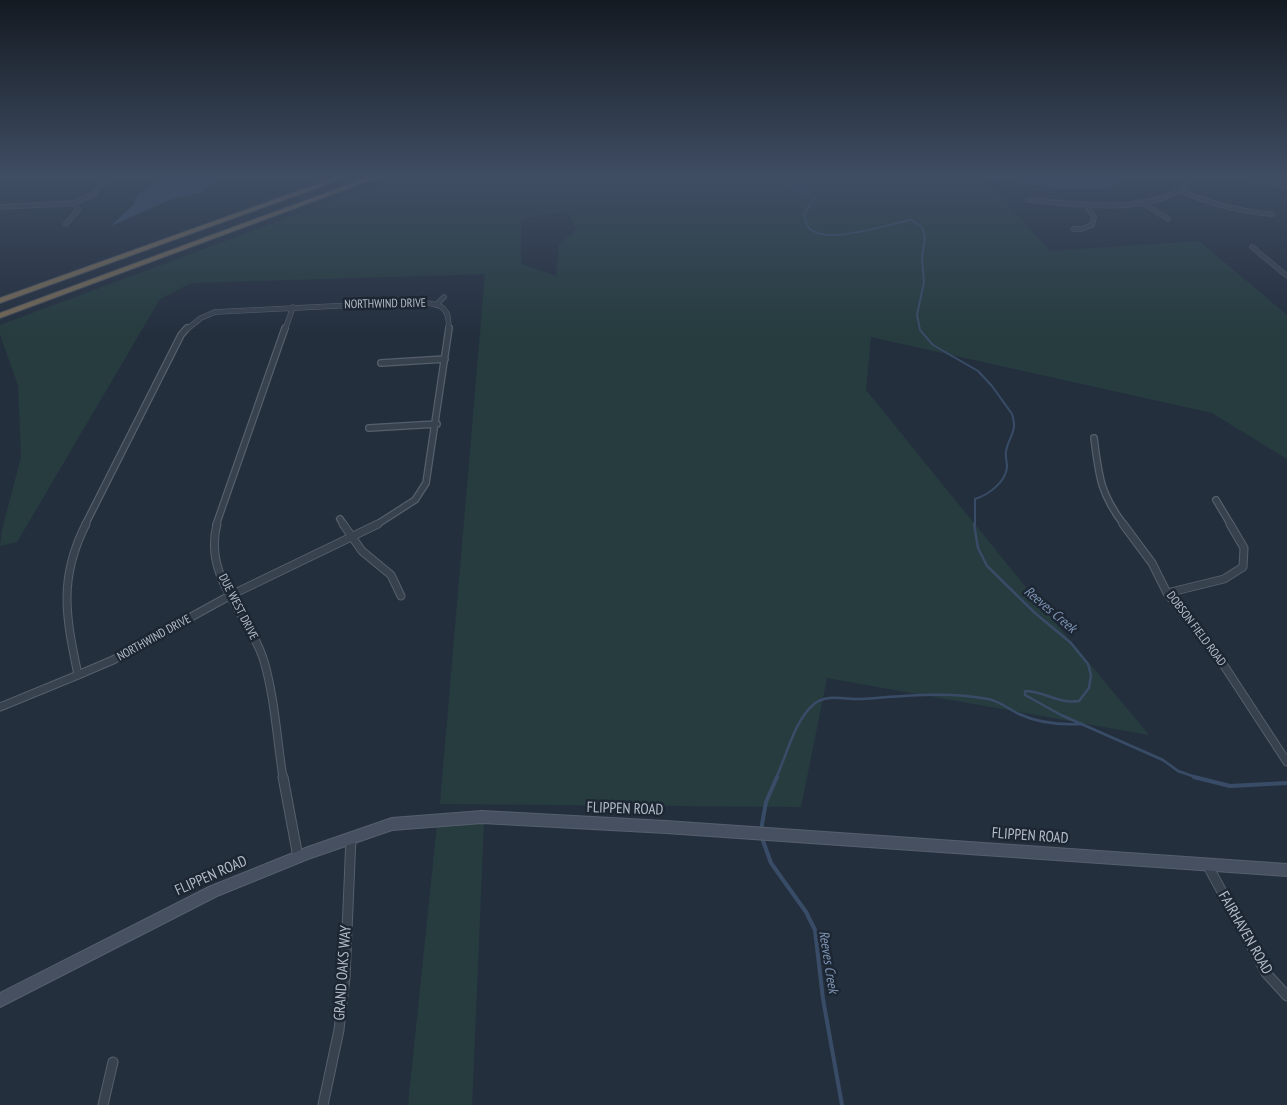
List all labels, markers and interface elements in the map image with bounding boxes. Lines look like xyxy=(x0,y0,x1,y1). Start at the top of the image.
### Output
street label: NORTHWIND DRIVE xyxy=(344,296,426,312)
street label: DUE WEST DRIVE xyxy=(215,572,261,642)
water label: Reeves Creek xyxy=(1020,583,1080,637)
street label: DOBSON FIELD ROAD xyxy=(1163,589,1229,669)
street label: NORTHWIND DRIVE xyxy=(115,612,193,664)
street label: FLIPPEN ROAD xyxy=(586,799,664,819)
street label: FLIPPEN ROAD xyxy=(991,824,1069,848)
street label: FLIPPEN ROAD xyxy=(172,852,250,900)
street label: FAIRHAVEN ROAD xyxy=(1214,888,1276,978)
street label: GRAND OAKS WAY xyxy=(331,925,355,1021)
water label: Reeves Creek xyxy=(815,929,841,995)

